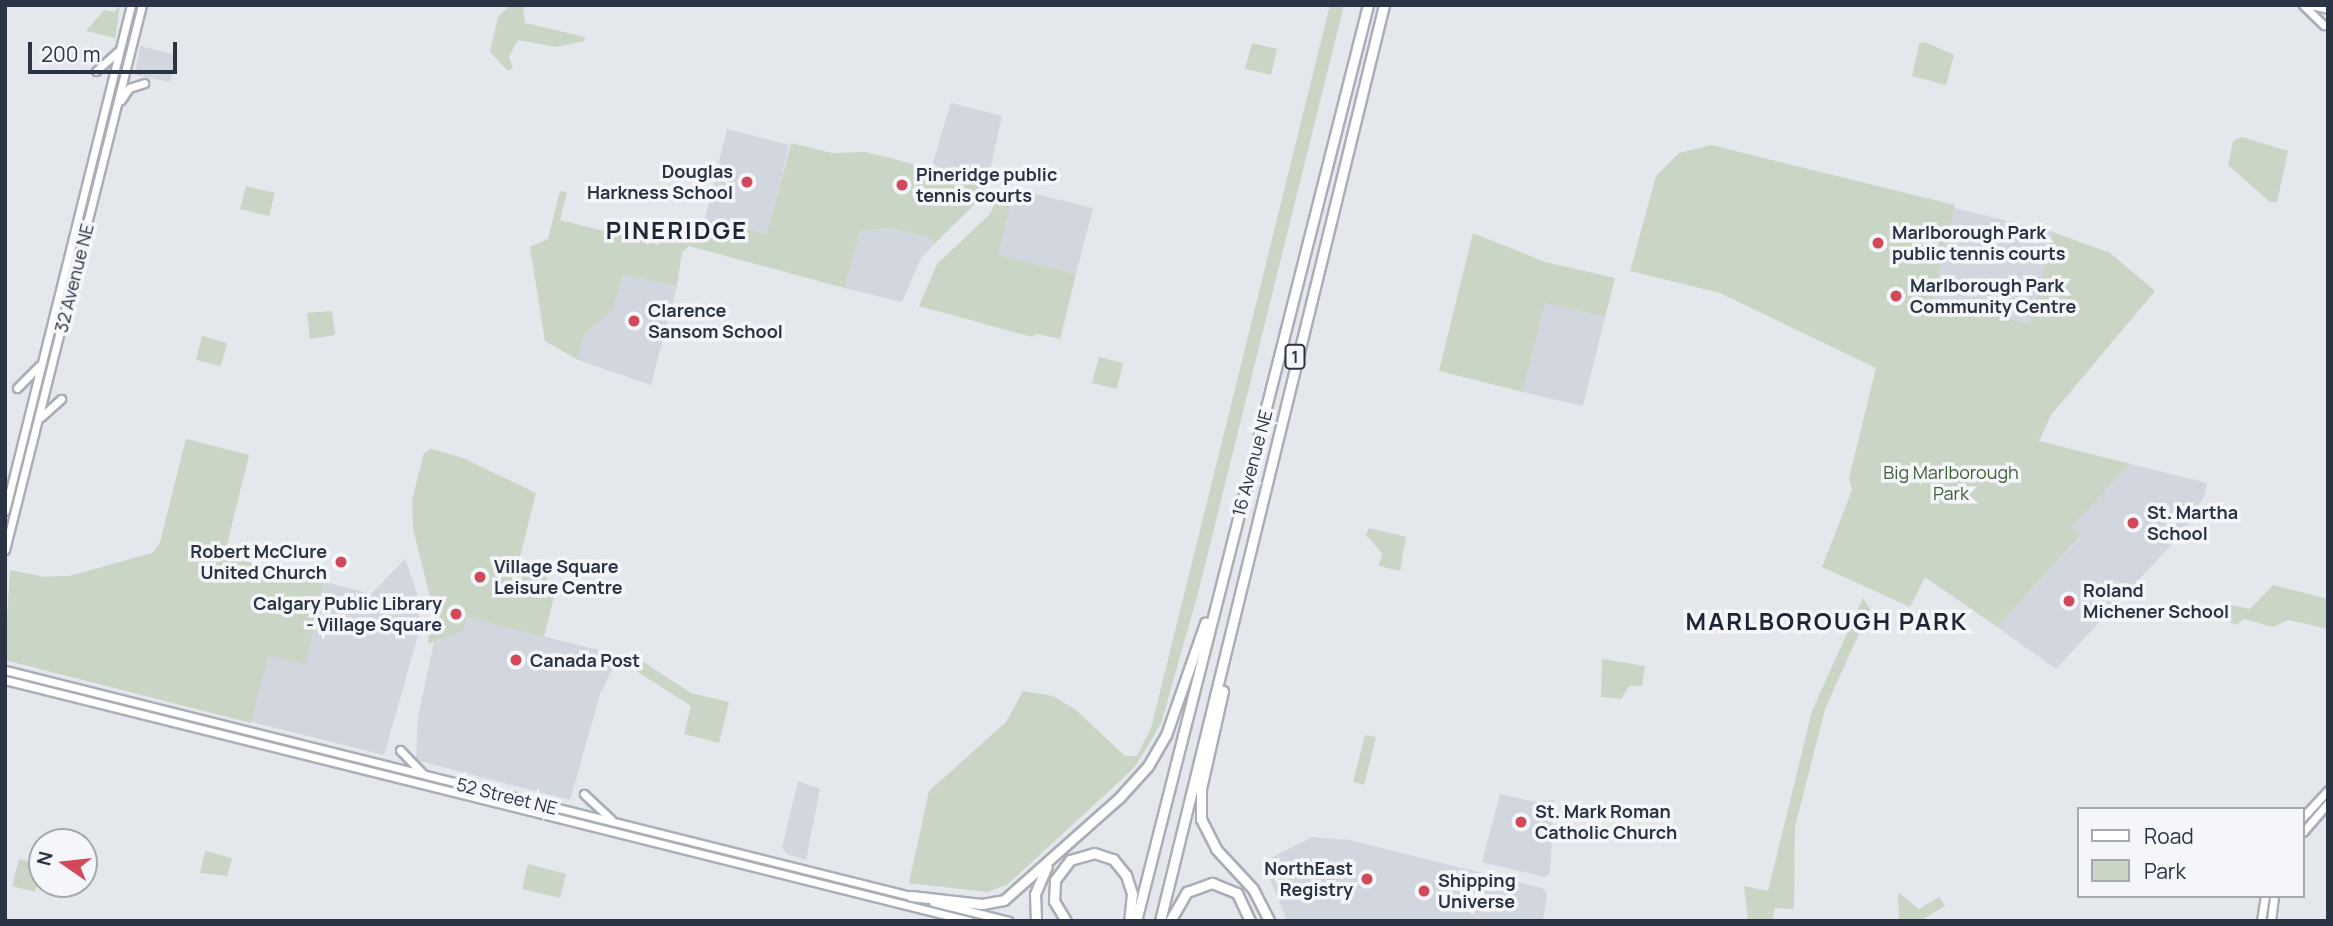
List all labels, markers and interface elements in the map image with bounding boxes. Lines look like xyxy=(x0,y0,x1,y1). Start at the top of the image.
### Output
scale bar xyxy=(32,28,180,72)
text: 200 m xyxy=(41,40,101,68)
place label: Douglas Harkness School xyxy=(587,161,733,204)
place label: Pineridge public tennis courts xyxy=(916,164,1057,206)
marker: Douglas Harkness School xyxy=(739,174,755,190)
marker: Pineridge public tennis courts xyxy=(894,177,910,193)
district label: PINERIDGE xyxy=(607,216,747,244)
street label: 32 Avenue NE xyxy=(50,221,98,335)
place label: Marlborough Park public tennis courts xyxy=(1892,222,2065,264)
marker: Marlborough Park public tennis courts xyxy=(1870,235,1886,251)
place label: Marlborough Park Community Centre xyxy=(1910,275,2076,318)
marker: Marlborough Park Community Centre xyxy=(1888,288,1904,304)
place label: Clarence Sansom School xyxy=(648,300,783,342)
marker: Clarence Sansom School xyxy=(626,313,642,329)
road number: 1 xyxy=(1283,344,1307,370)
street label: 16 Avenue NE xyxy=(1227,407,1277,519)
park label: Big Marlborough Park xyxy=(1883,462,2019,504)
place label: St. Martha School xyxy=(2147,502,2238,544)
marker: St. Martha School xyxy=(2125,515,2141,531)
place label: Robert McClure United Church xyxy=(190,541,327,584)
marker: Robert McClure United Church xyxy=(333,554,349,570)
place label: Village Square Leisure Centre xyxy=(494,556,623,598)
marker: Village Square Leisure Centre xyxy=(472,569,488,585)
place label: Roland Michener School xyxy=(2083,580,2229,622)
place label: Calgary Public Library - Village Square xyxy=(253,593,442,636)
marker: Roland Michener School xyxy=(2061,593,2077,609)
marker: Calgary Public Library - Village Square xyxy=(448,606,464,622)
district label: MARLBOROUGH PARK xyxy=(1688,607,1966,635)
place label: Canada Post xyxy=(530,649,640,671)
marker: Canada Post xyxy=(508,652,524,668)
street label: 52 Street NE xyxy=(455,773,559,819)
place label: St. Mark Roman Catholic Church xyxy=(1535,801,1677,844)
legend xyxy=(2078,807,2305,898)
marker: St. Mark Roman Catholic Church xyxy=(1513,814,1529,830)
text: Road xyxy=(2144,822,2194,850)
north arrow xyxy=(28,828,98,898)
text: N xyxy=(30,849,59,868)
text: Park xyxy=(2144,857,2186,885)
place label: NorthEast Registry xyxy=(1264,858,1353,900)
place label: Shipping Universe xyxy=(1438,870,1516,912)
marker: NorthEast Registry xyxy=(1359,871,1375,887)
marker: Shipping Universe xyxy=(1416,883,1432,899)

